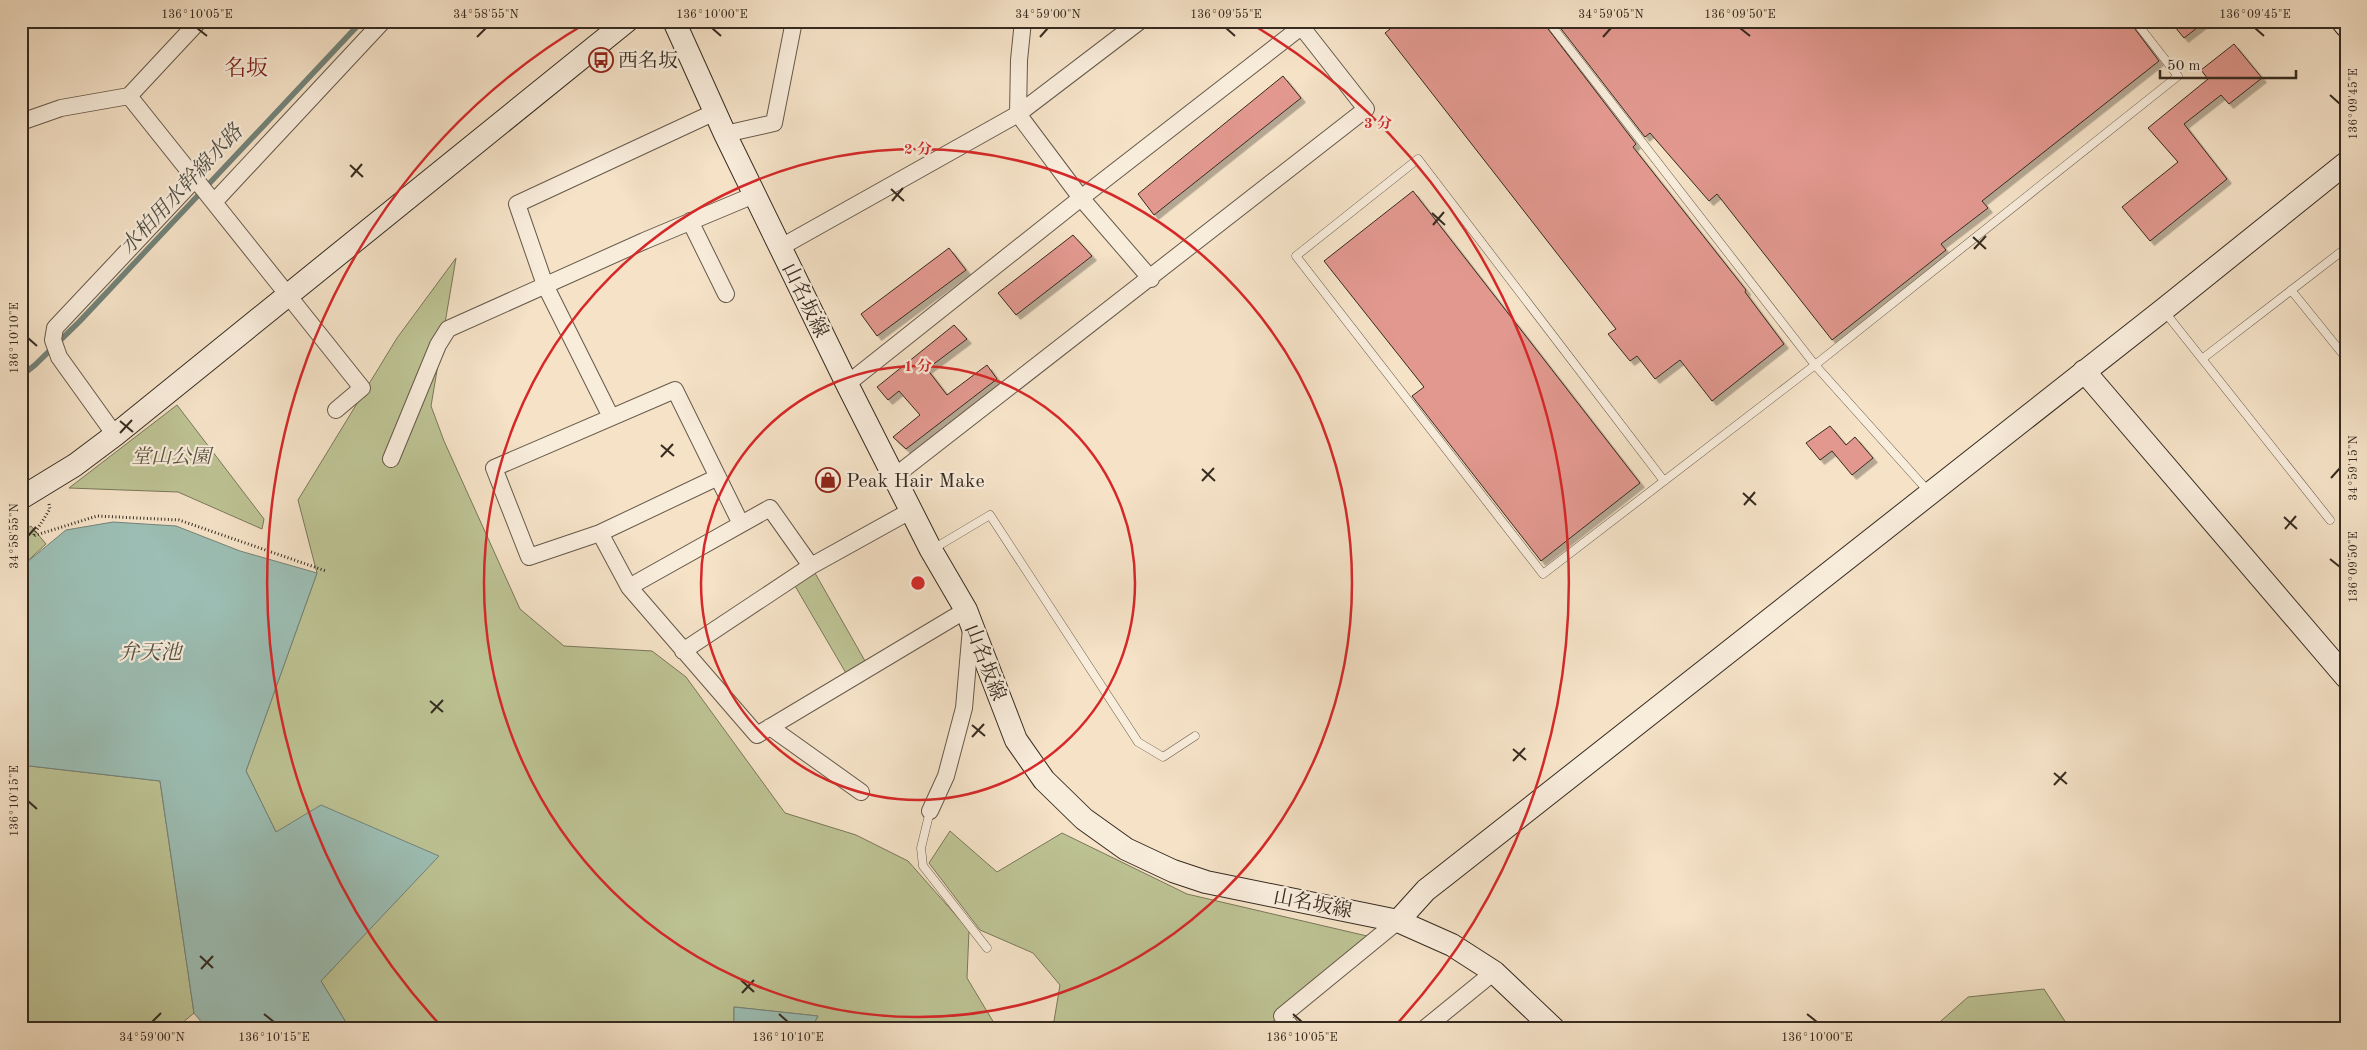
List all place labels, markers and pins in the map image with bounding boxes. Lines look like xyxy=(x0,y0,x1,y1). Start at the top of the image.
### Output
bus stop icon: 西名坂 xyxy=(588,47,614,73)
place label: 西名坂 xyxy=(618,50,678,72)
shop icon: Peak Hair Make xyxy=(815,467,841,493)
place label: Peak Hair Make xyxy=(846,472,985,492)
centre of rings xyxy=(909,574,927,592)

